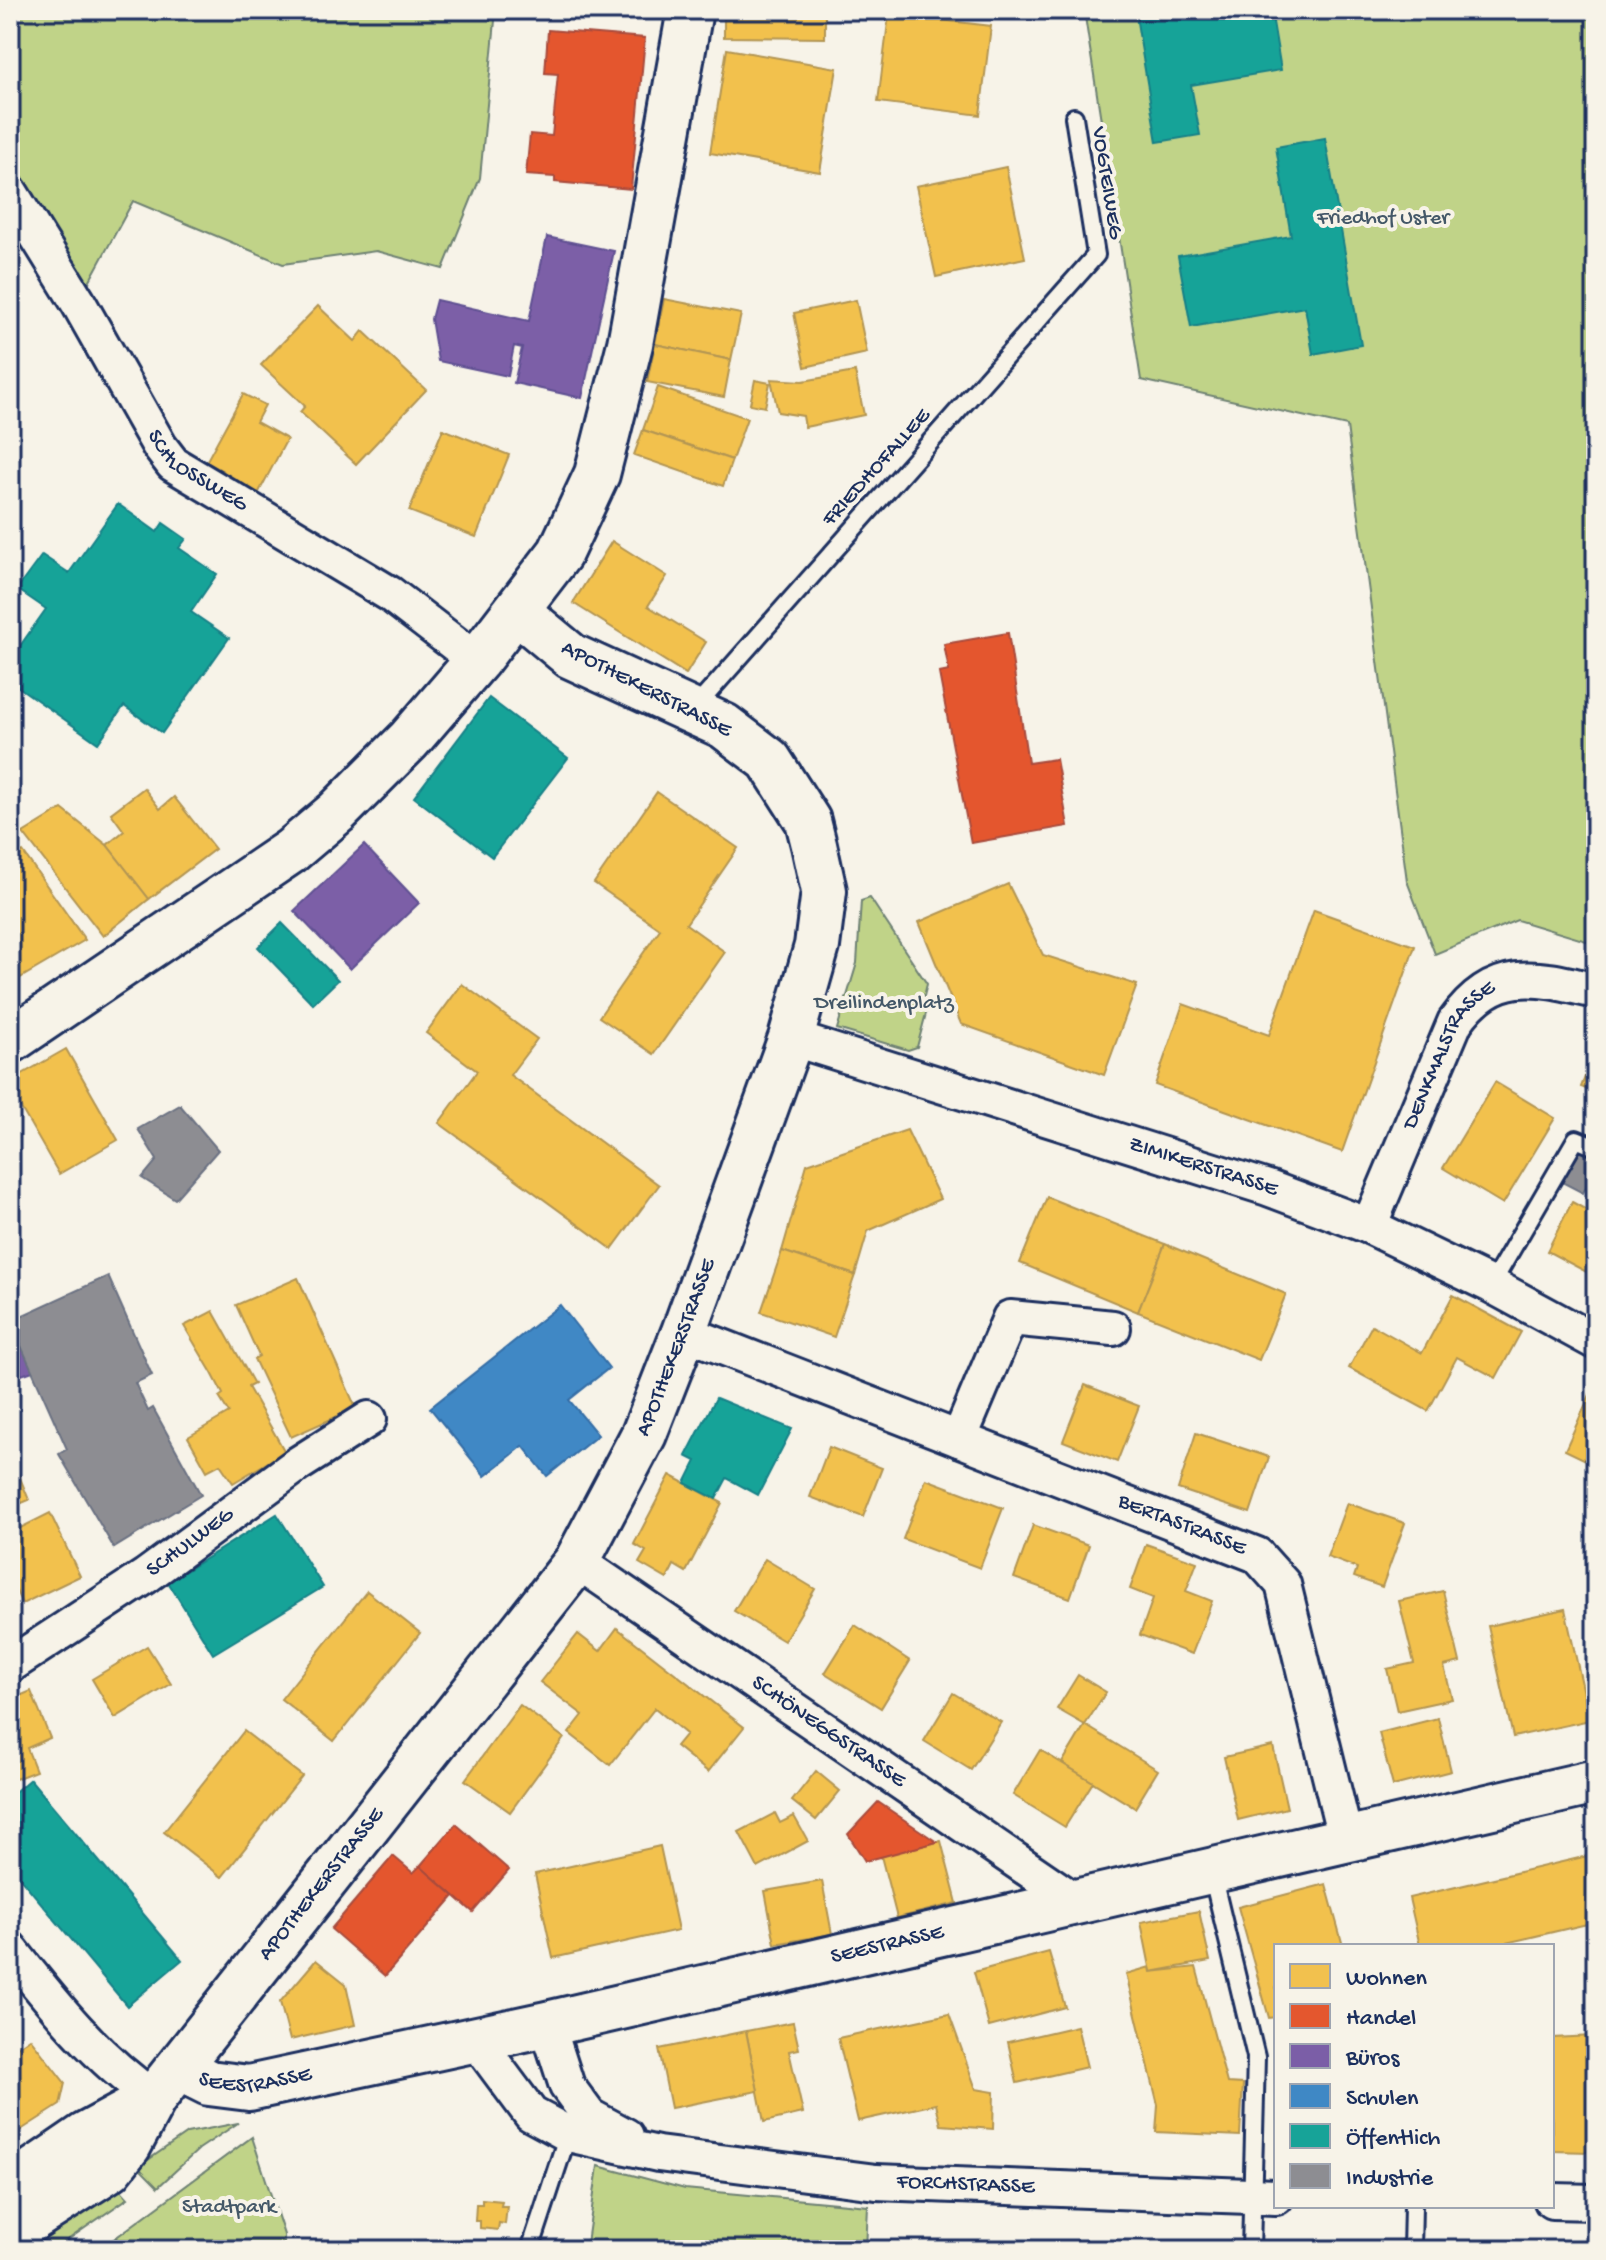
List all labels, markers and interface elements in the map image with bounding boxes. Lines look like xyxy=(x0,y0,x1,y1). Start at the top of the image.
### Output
street label: VOGTEIWEG xyxy=(1084,124,1128,242)
park label: Friedhof Uster xyxy=(1316,206,1451,232)
street label: FRIEDHOFALLEE xyxy=(817,403,938,533)
street label: SCHLOSSWEG xyxy=(140,426,253,519)
street label: APOTHEKERSTRASSE xyxy=(556,636,737,745)
street label: DENKMALSTRASSE xyxy=(1397,975,1501,1135)
park label: Dreilindenplatz xyxy=(812,991,955,1017)
street label: ZIMIKERSTRASSE xyxy=(1125,1132,1283,1204)
street label: APOTHEKERSTRASSE xyxy=(631,1254,723,1440)
street label: BERTASTRASSE xyxy=(1113,1489,1251,1563)
street label: SCHULWEG xyxy=(142,1502,240,1584)
street label: SCHÖNEGGSTRASSE xyxy=(746,1671,911,1795)
street label: APOTHEKERSTRASSE xyxy=(254,1802,391,1967)
street label: SEESTRASSE xyxy=(828,1920,948,1971)
legend xyxy=(1274,1944,1554,2208)
text: Wohnen xyxy=(1346,1965,1428,1994)
text: Handel xyxy=(1346,2005,1416,2034)
text: Büros xyxy=(1345,2045,1400,2074)
street label: SEESTRASSE xyxy=(193,2062,315,2102)
text: Schulen xyxy=(1346,2085,1419,2114)
text: Öffentlich xyxy=(1346,2125,1440,2154)
text: Industrie xyxy=(1346,2165,1434,2194)
street label: FORCHSTRASSE xyxy=(895,2170,1036,2201)
park label: Stadtpark xyxy=(182,2195,278,2221)

